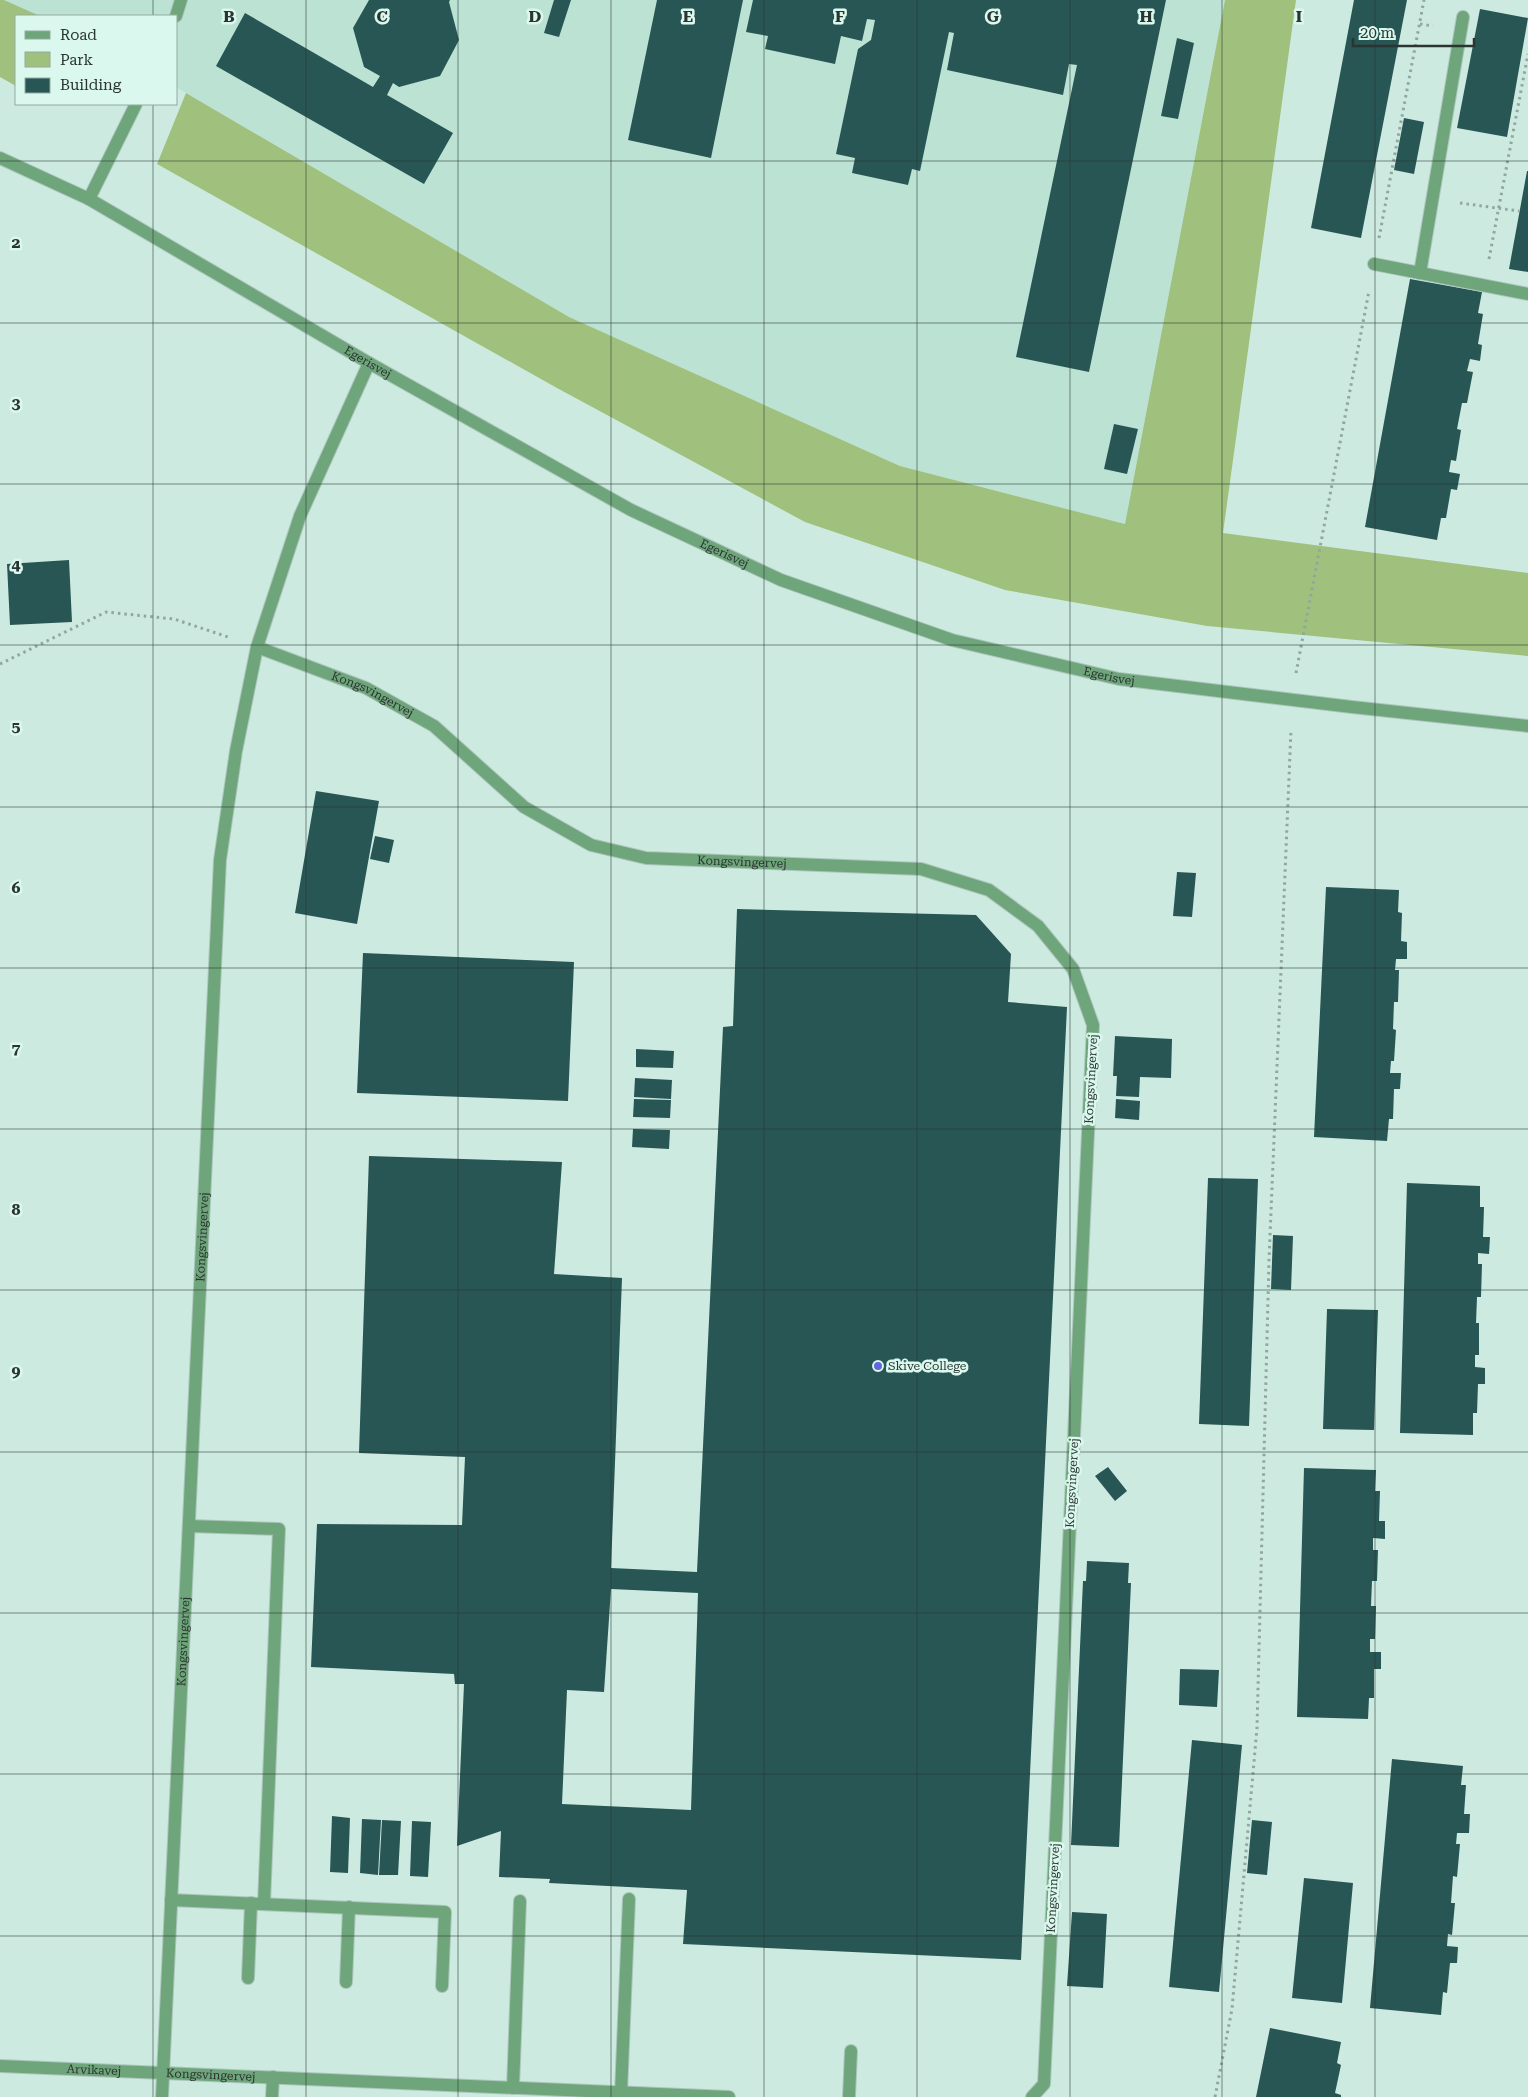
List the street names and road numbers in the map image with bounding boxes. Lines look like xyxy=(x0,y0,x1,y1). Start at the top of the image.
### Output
street label: Egerisvej xyxy=(342,343,394,381)
street label: Egerisvej xyxy=(698,536,751,571)
street label: Egerisvej xyxy=(1082,664,1136,688)
street label: Kongsvingervej xyxy=(330,669,416,720)
street label: Kongsvingervej xyxy=(697,853,787,871)
street label: Kongsvingervej xyxy=(1082,1034,1100,1124)
street label: Kongsvingervej xyxy=(193,1192,211,1282)
street label: Kongsvingervej xyxy=(1063,1438,1081,1528)
street label: Kongsvingervej xyxy=(174,1596,192,1687)
street label: Kongsvingervej xyxy=(1044,1843,1062,1933)
street label: Arvikavej xyxy=(66,2062,122,2078)
street label: Kongsvingervej xyxy=(166,2066,256,2084)

